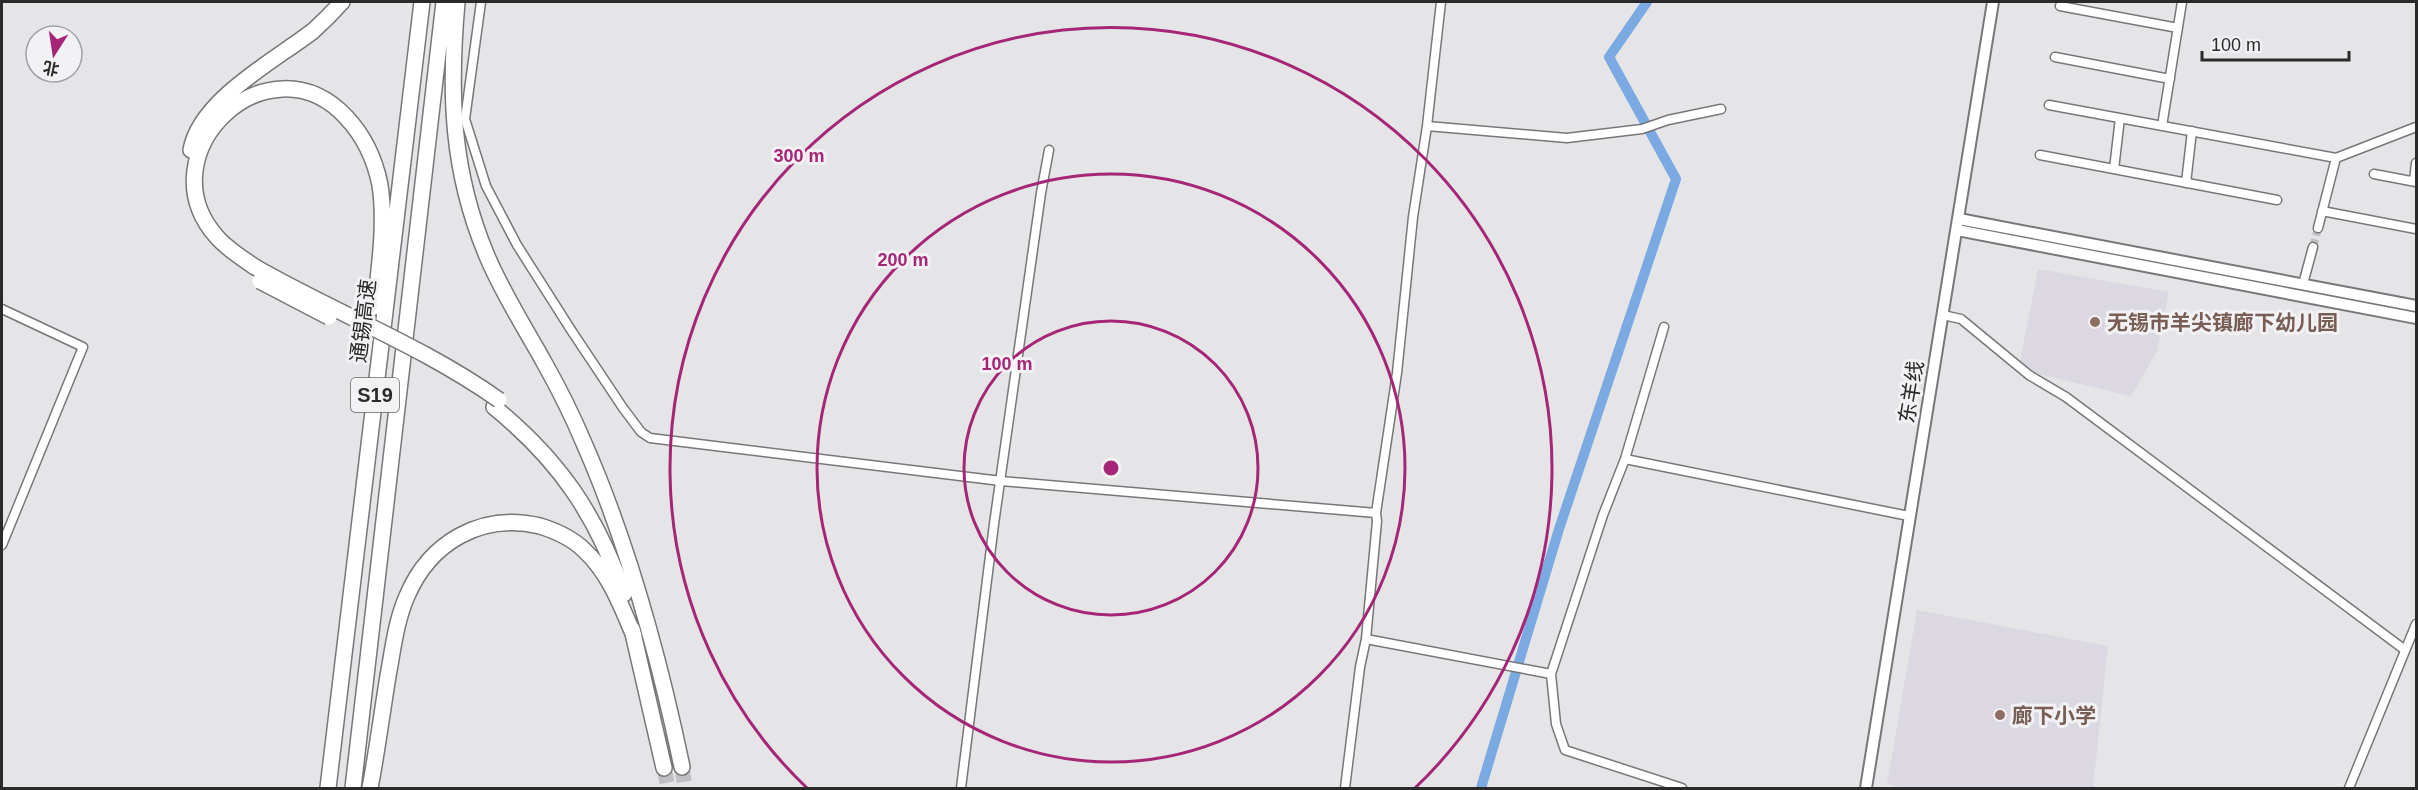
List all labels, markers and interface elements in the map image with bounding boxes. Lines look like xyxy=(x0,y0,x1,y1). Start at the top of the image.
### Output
north arrow xyxy=(24,24,84,84)
scale bar xyxy=(2202,24,2349,62)
text: 100 m xyxy=(2211,35,2261,55)
text: 北 xyxy=(41,58,61,78)
text: 300 m xyxy=(773,146,825,166)
text: 200 m xyxy=(877,250,929,270)
street label: 通锡高速 xyxy=(346,278,380,364)
place label: 无锡市羊尖镇廊下幼儿园 xyxy=(2107,311,2338,334)
marker: 无锡市羊尖镇廊下幼儿园 xyxy=(2088,315,2102,329)
text: 100 m xyxy=(981,354,1033,374)
street label: 东羊线 xyxy=(1895,359,1927,425)
road number: S19 xyxy=(351,378,399,412)
centre of rings xyxy=(1101,458,1121,478)
place label: 廊下小学 xyxy=(2012,704,2096,727)
marker: 廊下小学 xyxy=(1993,708,2007,722)

